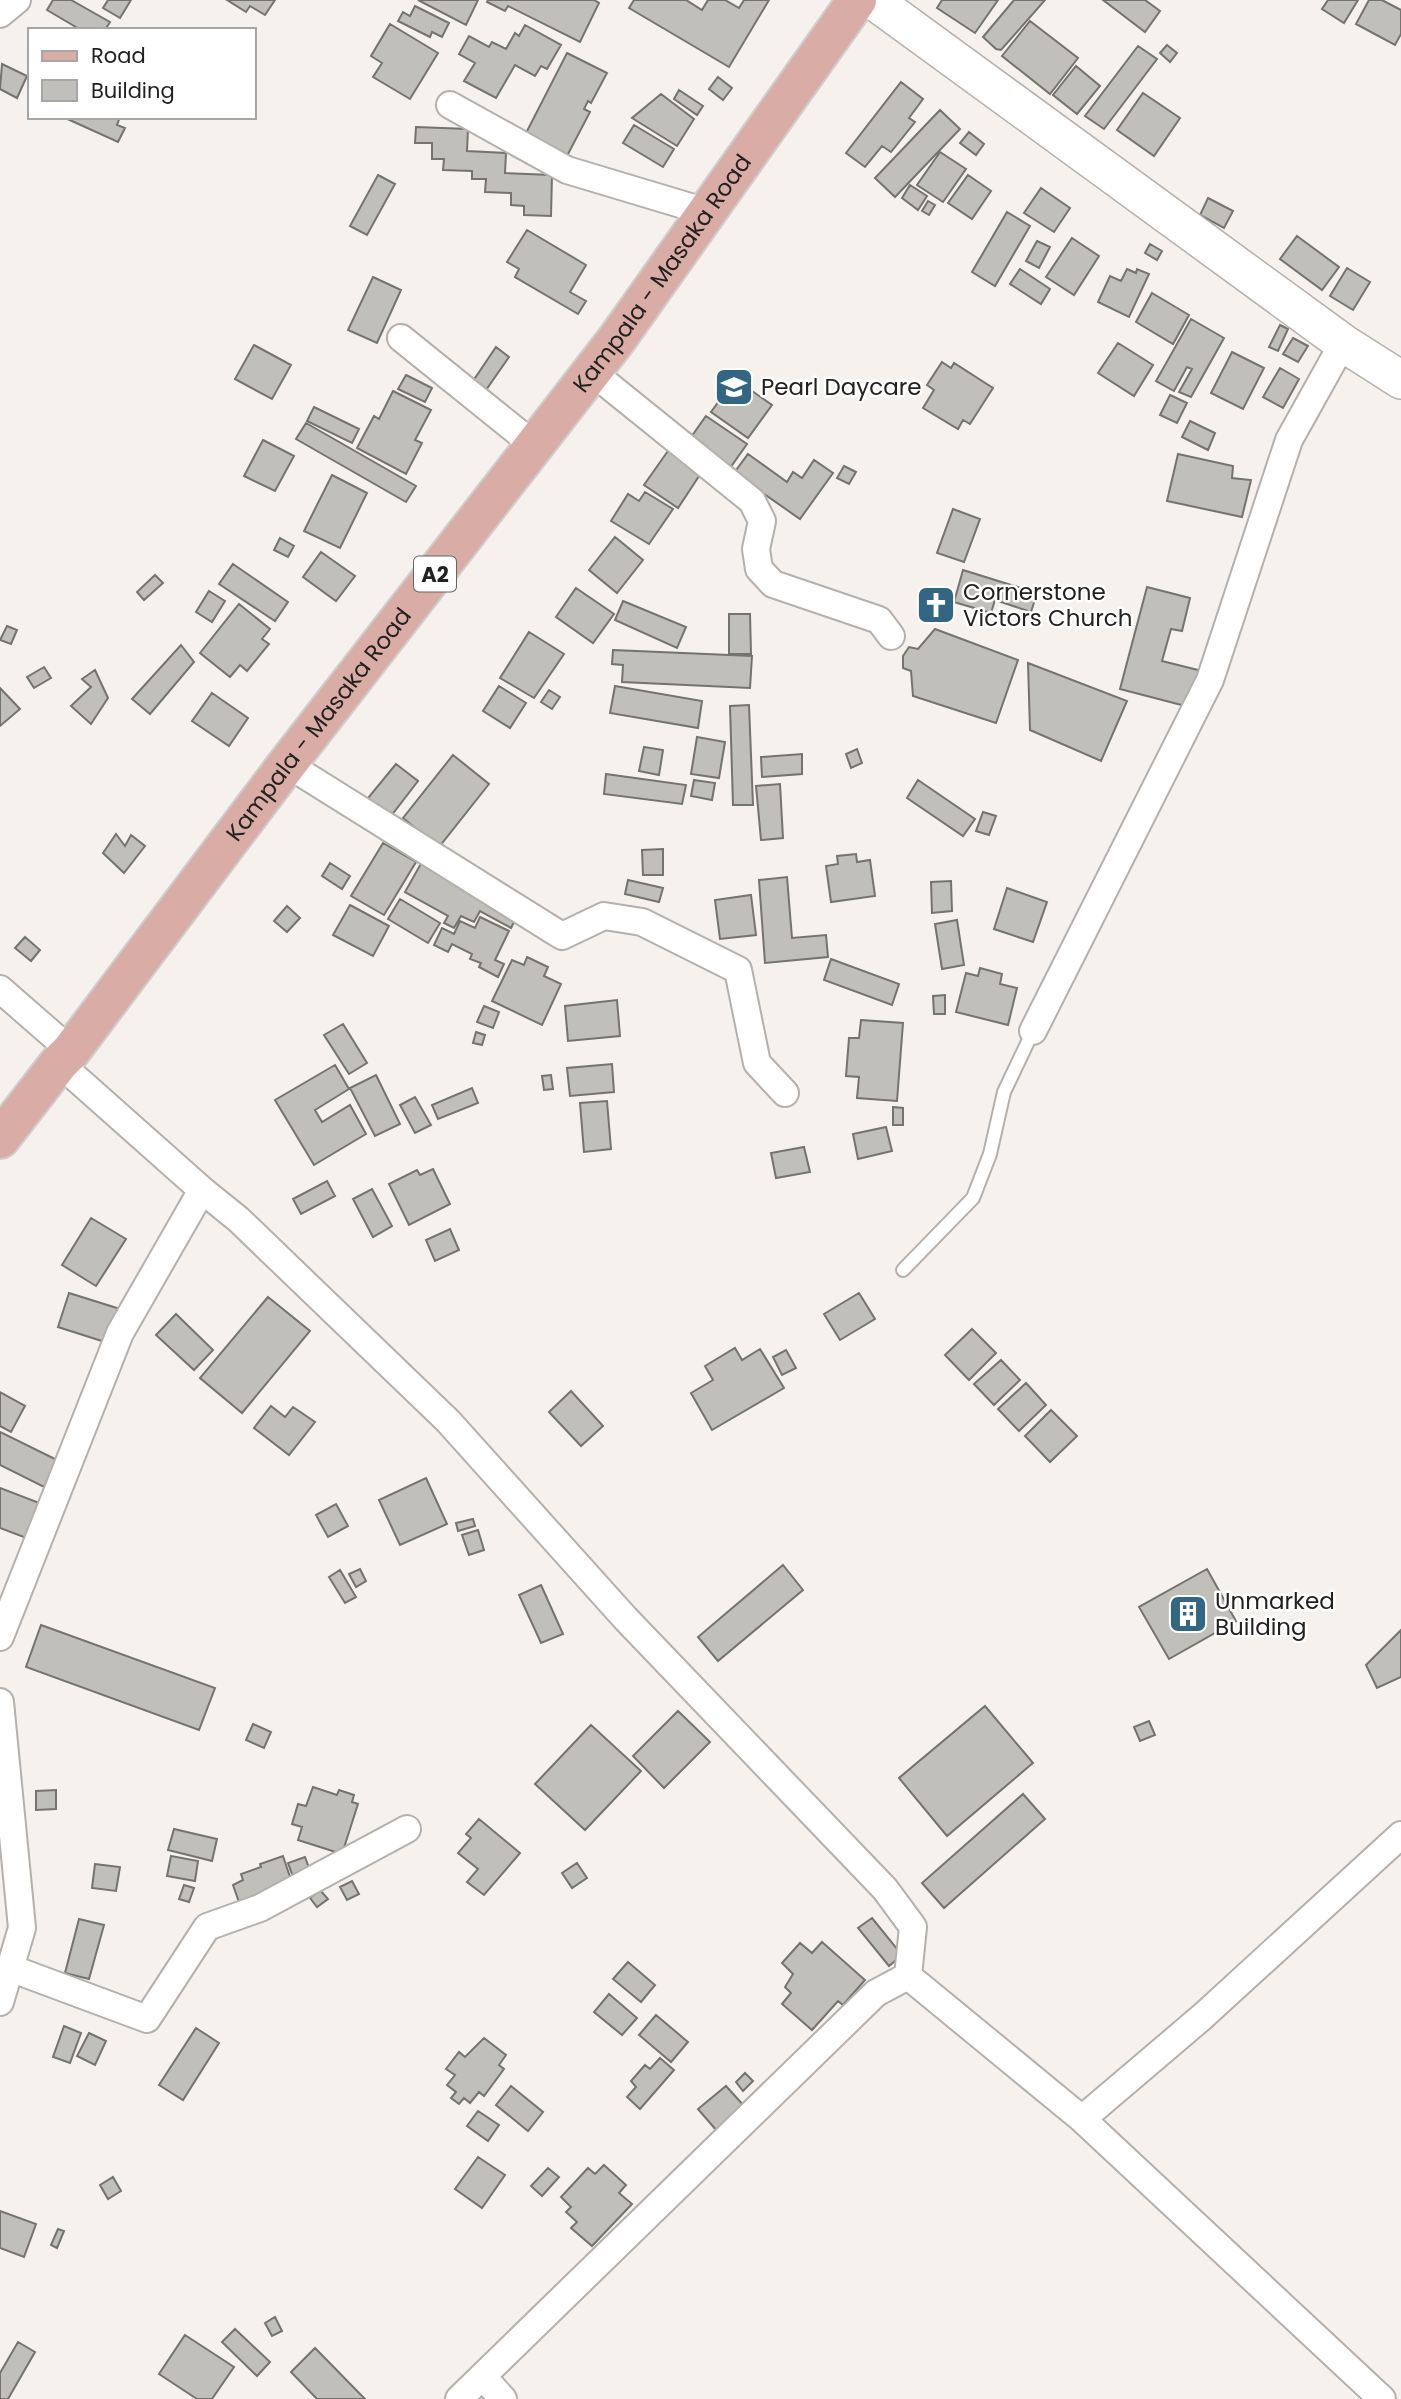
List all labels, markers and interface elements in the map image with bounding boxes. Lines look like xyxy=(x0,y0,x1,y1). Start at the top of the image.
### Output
legend xyxy=(28,28,256,119)
text: Road xyxy=(91,41,146,70)
text: Building xyxy=(91,76,175,105)
street label: Kampala - Masaka Road xyxy=(565,148,759,399)
school or university icon: Pearl Daycare xyxy=(713,366,755,408)
place label: Pearl Daycare xyxy=(761,371,922,403)
road number: A2 xyxy=(414,556,456,592)
place label: Cornerstone Victors Church xyxy=(963,576,1132,634)
church icon: Cornerstone Victors Church xyxy=(915,584,957,626)
street label: Kampala - Masaka Road xyxy=(218,601,419,848)
place label: Unmarked Building xyxy=(1215,1585,1335,1643)
building icon: Unmarked Building xyxy=(1167,1593,1209,1635)

